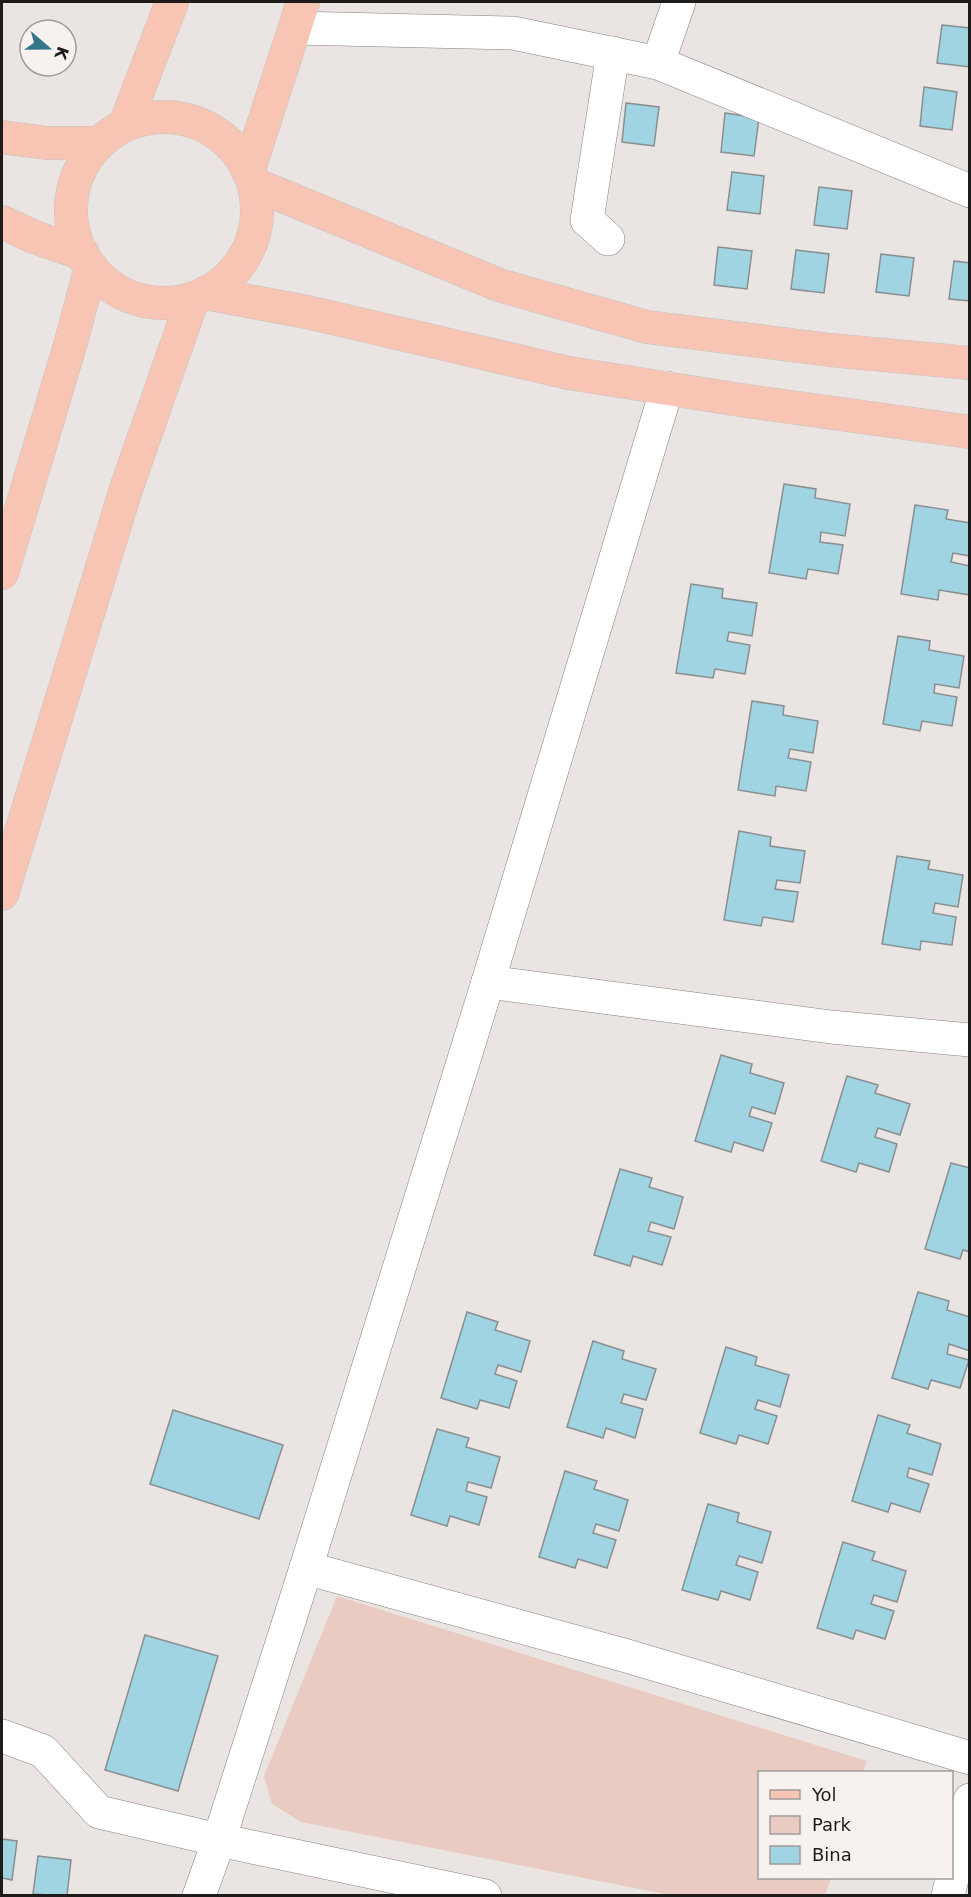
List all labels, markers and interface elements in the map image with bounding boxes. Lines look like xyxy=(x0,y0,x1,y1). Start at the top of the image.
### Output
north arrow xyxy=(18,18,78,78)
text: K xyxy=(50,44,73,63)
legend xyxy=(758,1771,953,1879)
text: Yol xyxy=(811,1784,837,1805)
text: Park xyxy=(812,1814,851,1835)
text: Bina xyxy=(812,1844,852,1865)

